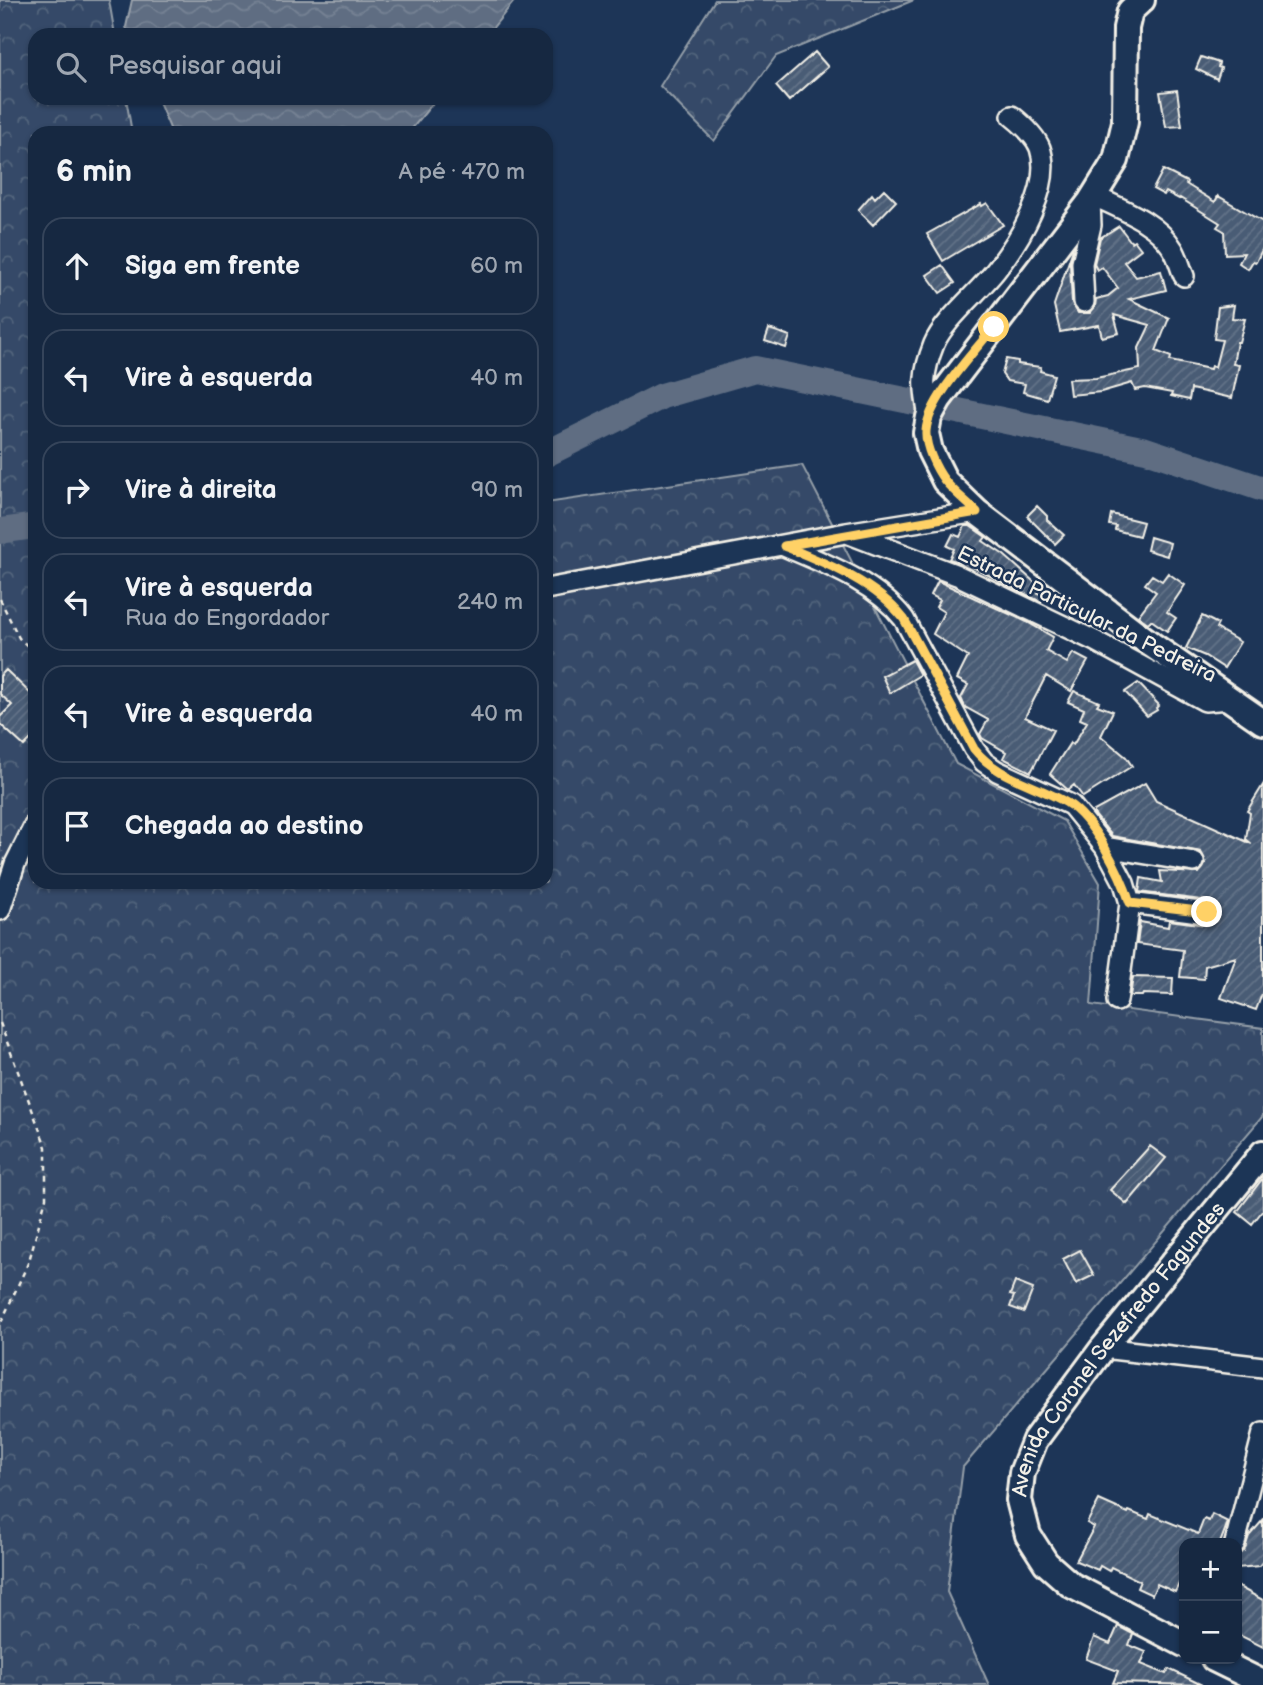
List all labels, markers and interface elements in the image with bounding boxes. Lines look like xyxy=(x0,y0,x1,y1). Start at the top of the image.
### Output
search box xyxy=(28,28,553,105)
icon: search xyxy=(52,48,90,86)
text: Pesquisar aqui xyxy=(108,51,282,82)
text: 6 min xyxy=(56,154,132,190)
text: A pé · 470 m xyxy=(398,158,525,186)
icon: ahead xyxy=(58,247,96,285)
text: Siga em frente xyxy=(125,251,300,282)
text: 60 m xyxy=(470,252,523,280)
route start xyxy=(978,311,1009,342)
icon: left xyxy=(58,359,96,397)
text: Vire à esquerda xyxy=(125,363,313,394)
text: 40 m xyxy=(470,364,523,392)
icon: right xyxy=(58,471,96,509)
text: Vire à direita xyxy=(125,475,277,506)
text: 90 m xyxy=(471,476,523,504)
street label: Estrada Particular da Pedreira xyxy=(953,541,1220,688)
text: Vire à esquerda xyxy=(125,573,313,604)
icon: left xyxy=(58,583,96,621)
text: 240 m xyxy=(457,588,523,616)
text: Rua do Engordador xyxy=(125,604,329,632)
icon: left xyxy=(58,695,96,733)
text: Vire à esquerda xyxy=(125,699,313,730)
text: 40 m xyxy=(470,700,523,728)
icon: arrive xyxy=(58,807,96,845)
text: Chegada ao destino xyxy=(125,811,363,842)
route end xyxy=(1191,896,1222,927)
street label: Avenida Coronel Sezefredo Fagundes xyxy=(1007,1197,1230,1498)
map controls xyxy=(1179,1538,1242,1664)
button: + xyxy=(1179,1538,1242,1601)
button: − xyxy=(1179,1601,1242,1664)

